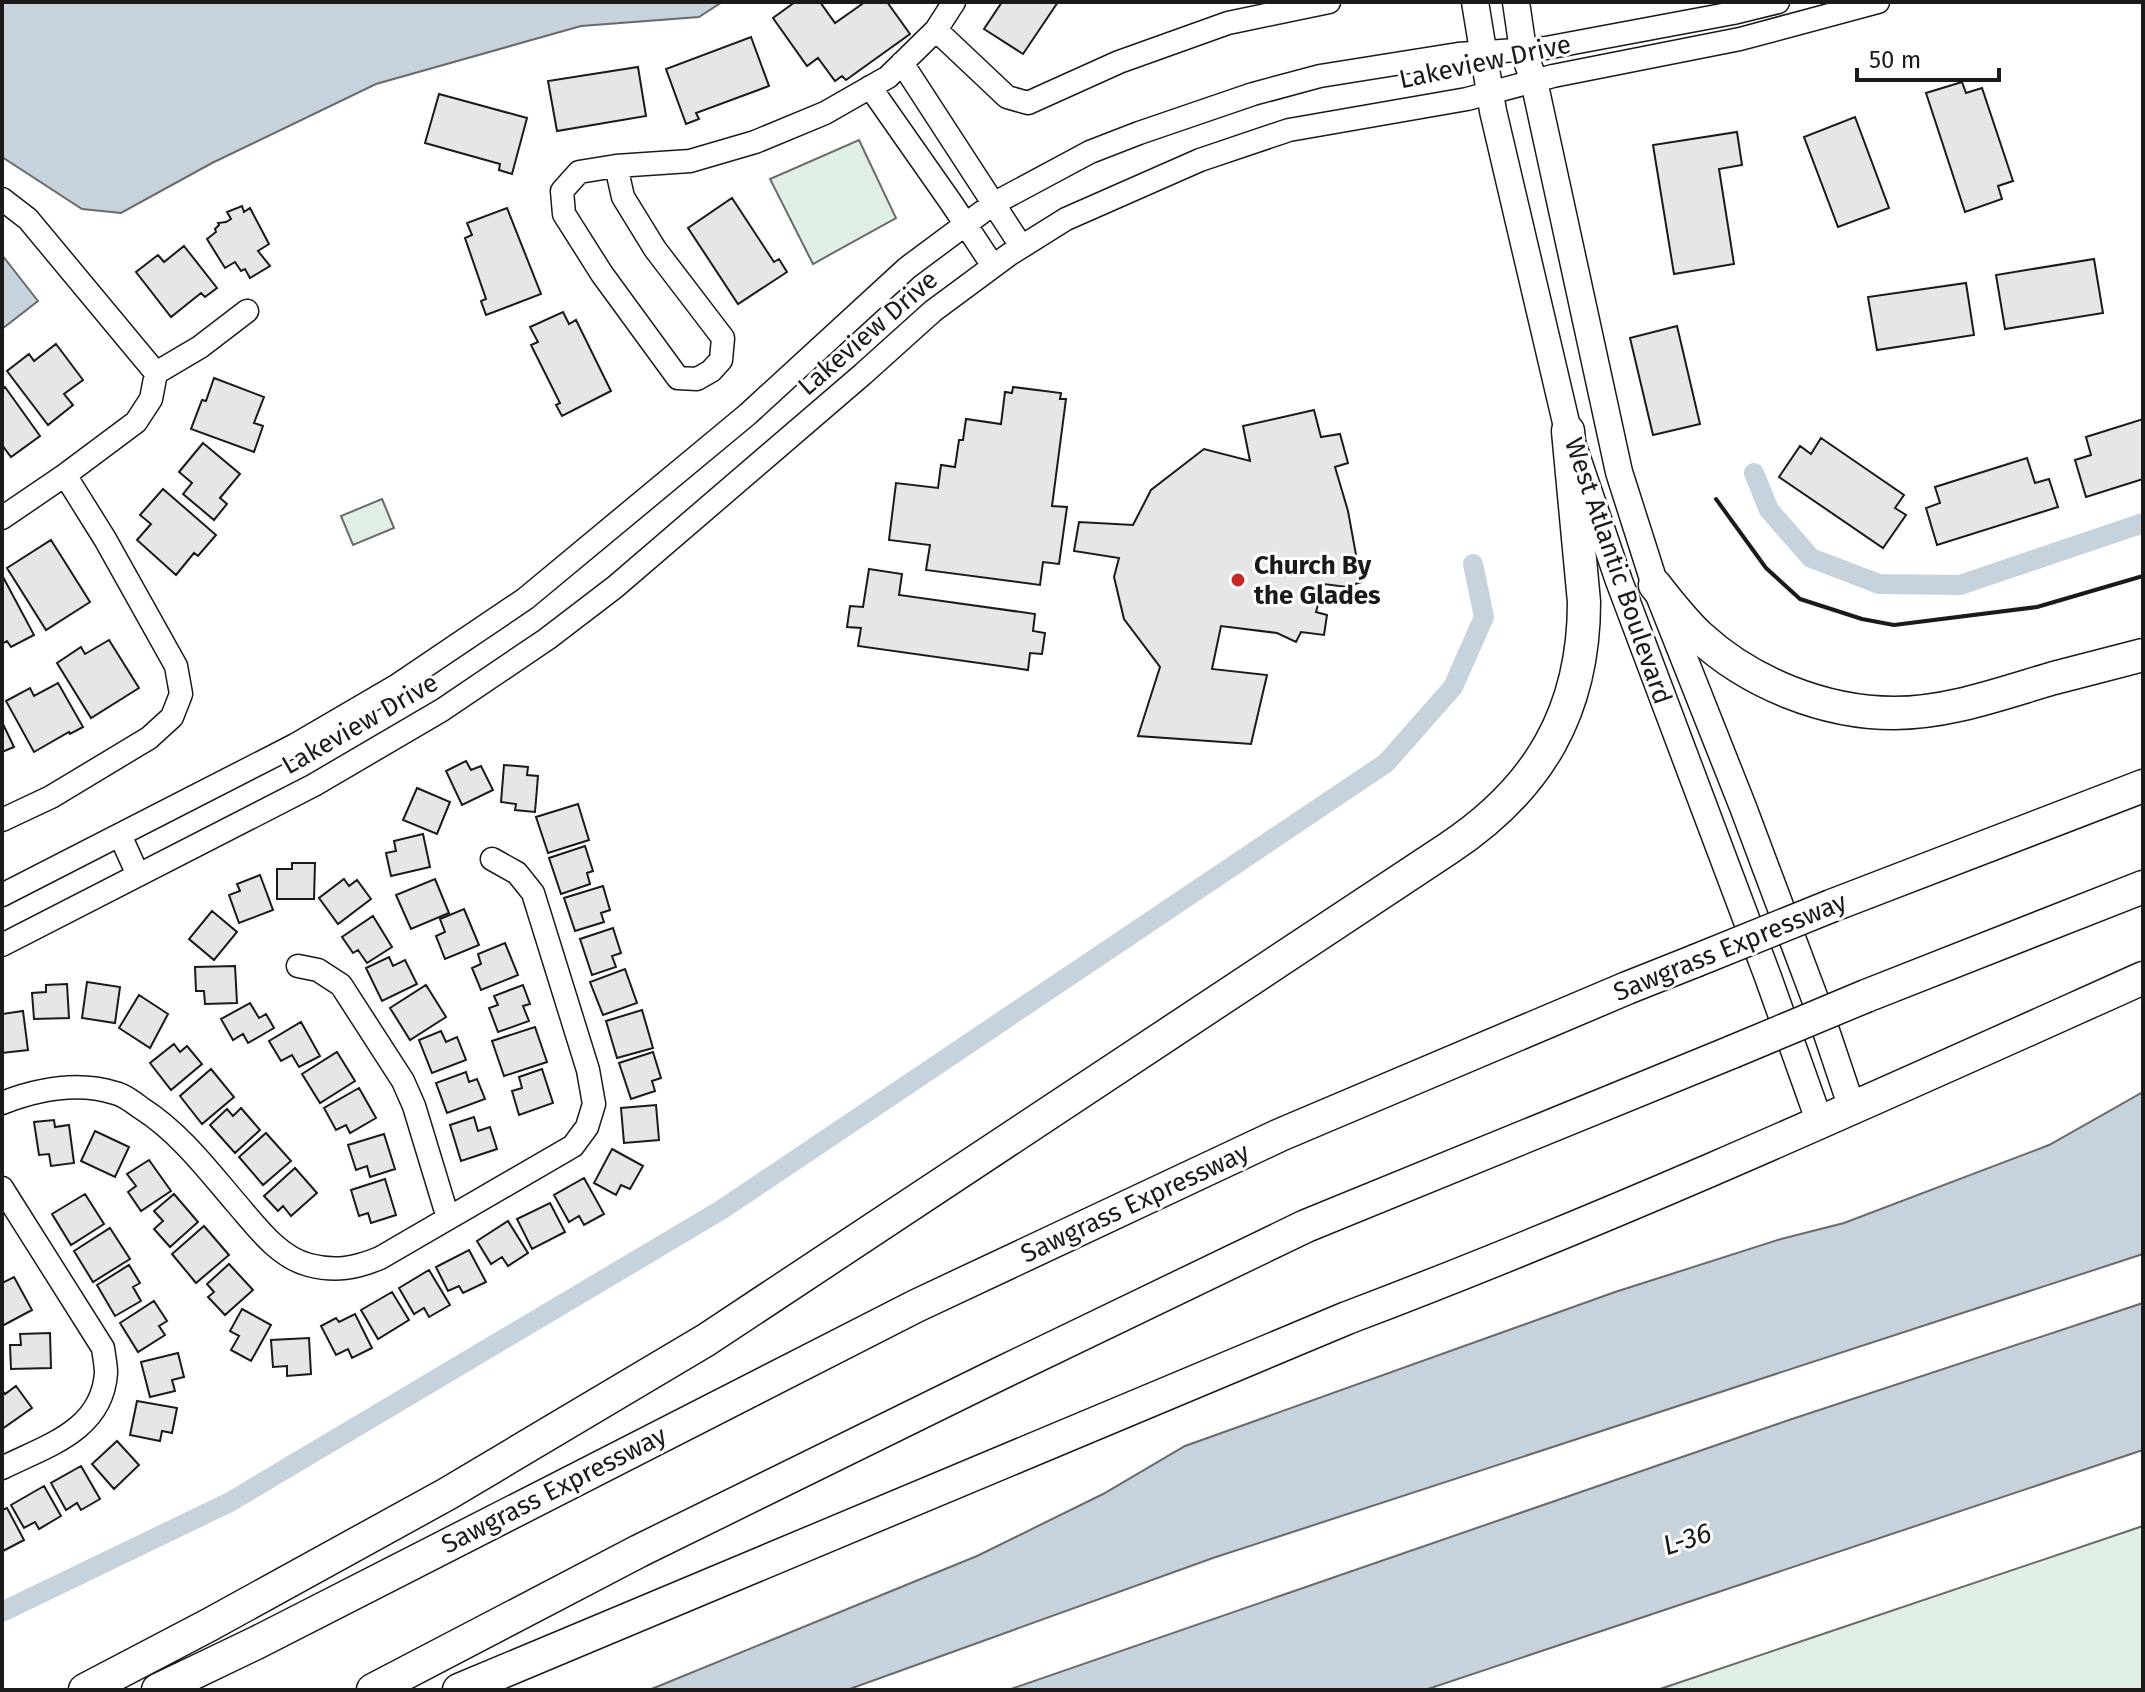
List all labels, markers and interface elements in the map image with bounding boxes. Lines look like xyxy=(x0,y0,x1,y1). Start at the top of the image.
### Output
street label: Lakeview Drive xyxy=(1396,29,1574,95)
scale bar xyxy=(1857,32,1999,82)
text: 50 m xyxy=(1869,46,1921,74)
street label: Lakeview Drive xyxy=(792,264,944,402)
street label: West Atlantic Boulevard xyxy=(1558,434,1678,708)
place label: Church By the Glades xyxy=(1254,550,1381,611)
marker: Church By the Glades xyxy=(1229,571,1247,589)
street label: Lakeview Drive xyxy=(277,667,443,781)
street label: Sawgrass Expressway xyxy=(1609,886,1851,1008)
street label: Sawgrass Expressway xyxy=(1016,1136,1254,1270)
street label: Sawgrass Expressway xyxy=(436,1420,672,1560)
water label: L-36 xyxy=(1659,1516,1715,1562)

